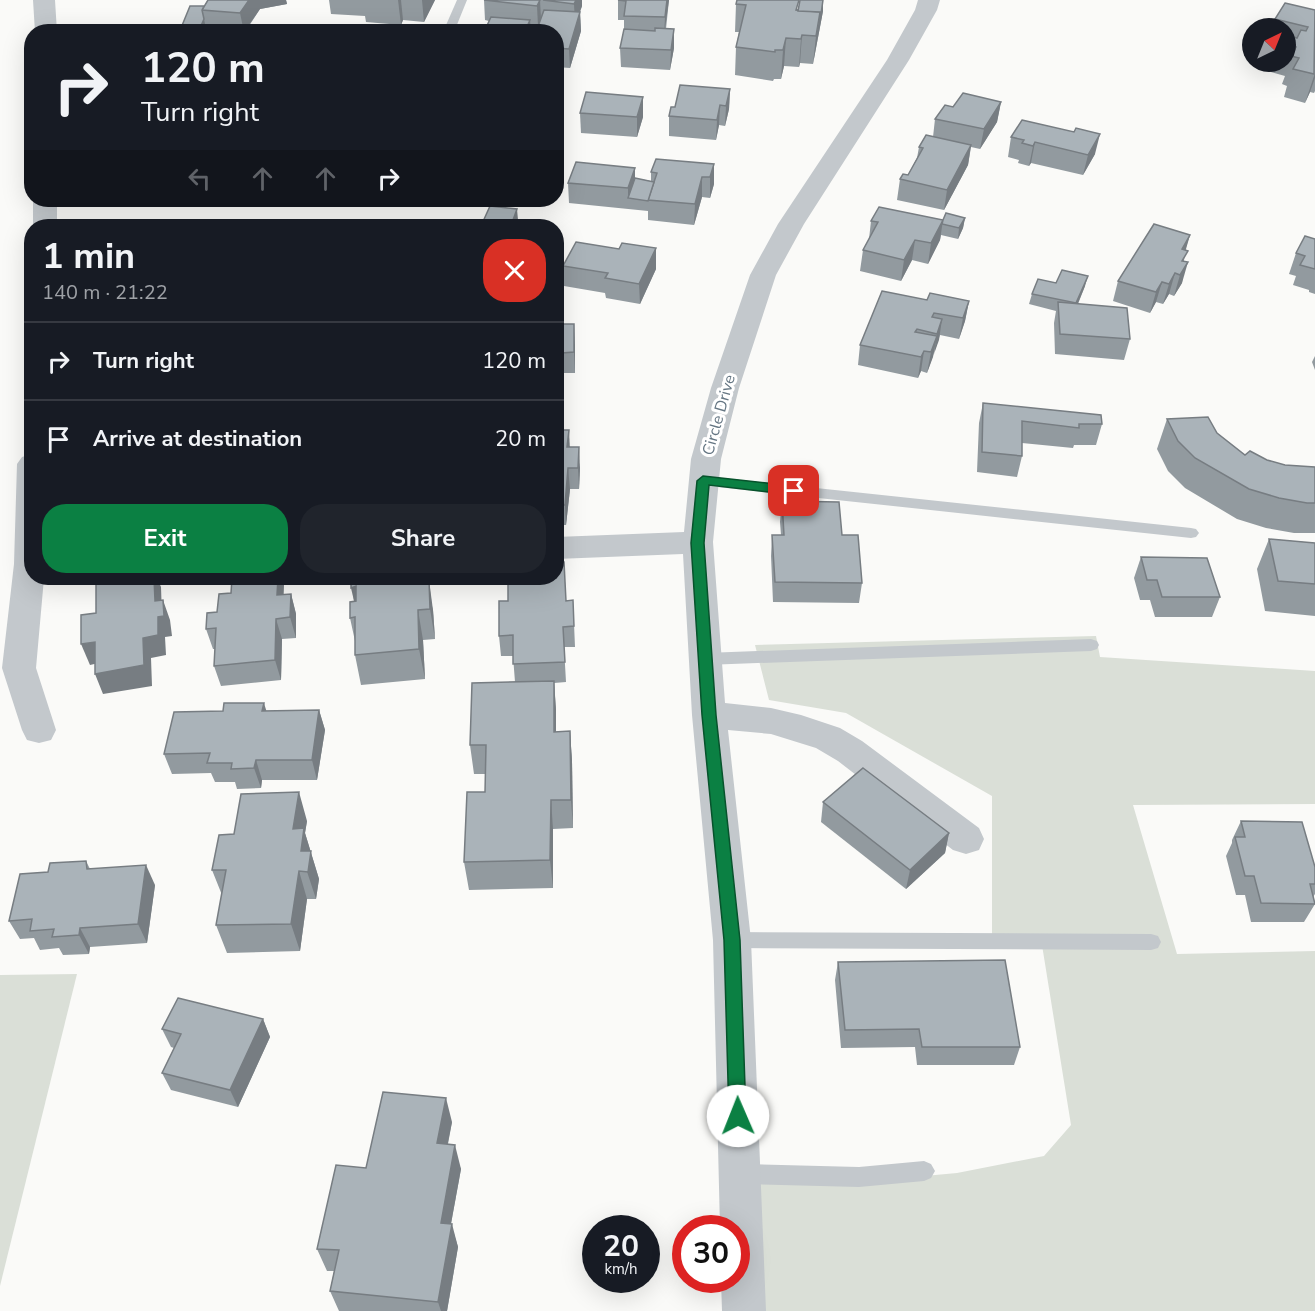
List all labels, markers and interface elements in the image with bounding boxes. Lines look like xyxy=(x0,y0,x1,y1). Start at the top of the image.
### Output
north arrow xyxy=(1242,18,1296,72)
map controls xyxy=(1242,18,1296,72)
text: 120 m xyxy=(141,40,265,97)
icon: right xyxy=(42,48,120,126)
text: Turn right xyxy=(141,94,259,131)
icon: left xyxy=(183,162,216,195)
icon: ahead xyxy=(246,162,279,195)
icon: ahead xyxy=(309,162,342,195)
icon: right xyxy=(372,162,405,195)
text: 1 min xyxy=(42,232,135,281)
button: close xyxy=(483,239,546,302)
text: 140 m · 21:22 xyxy=(42,279,168,306)
icon: right xyxy=(42,345,75,378)
text: Turn right xyxy=(93,346,194,376)
text: 120 m xyxy=(482,346,546,376)
street label: Circle Drive xyxy=(697,372,741,458)
icon: arrive xyxy=(42,423,75,456)
text: Arrive at destination xyxy=(93,424,302,454)
text: 20 m xyxy=(495,424,546,454)
pin xyxy=(768,465,819,516)
icon: arrive xyxy=(777,474,810,507)
button: Exit xyxy=(42,504,288,573)
button: Share xyxy=(300,504,546,573)
position arrow xyxy=(706,1084,770,1148)
speed limit sign: 30 xyxy=(672,1215,750,1293)
text: 20 xyxy=(603,1226,639,1267)
text: km/h xyxy=(604,1259,638,1279)

